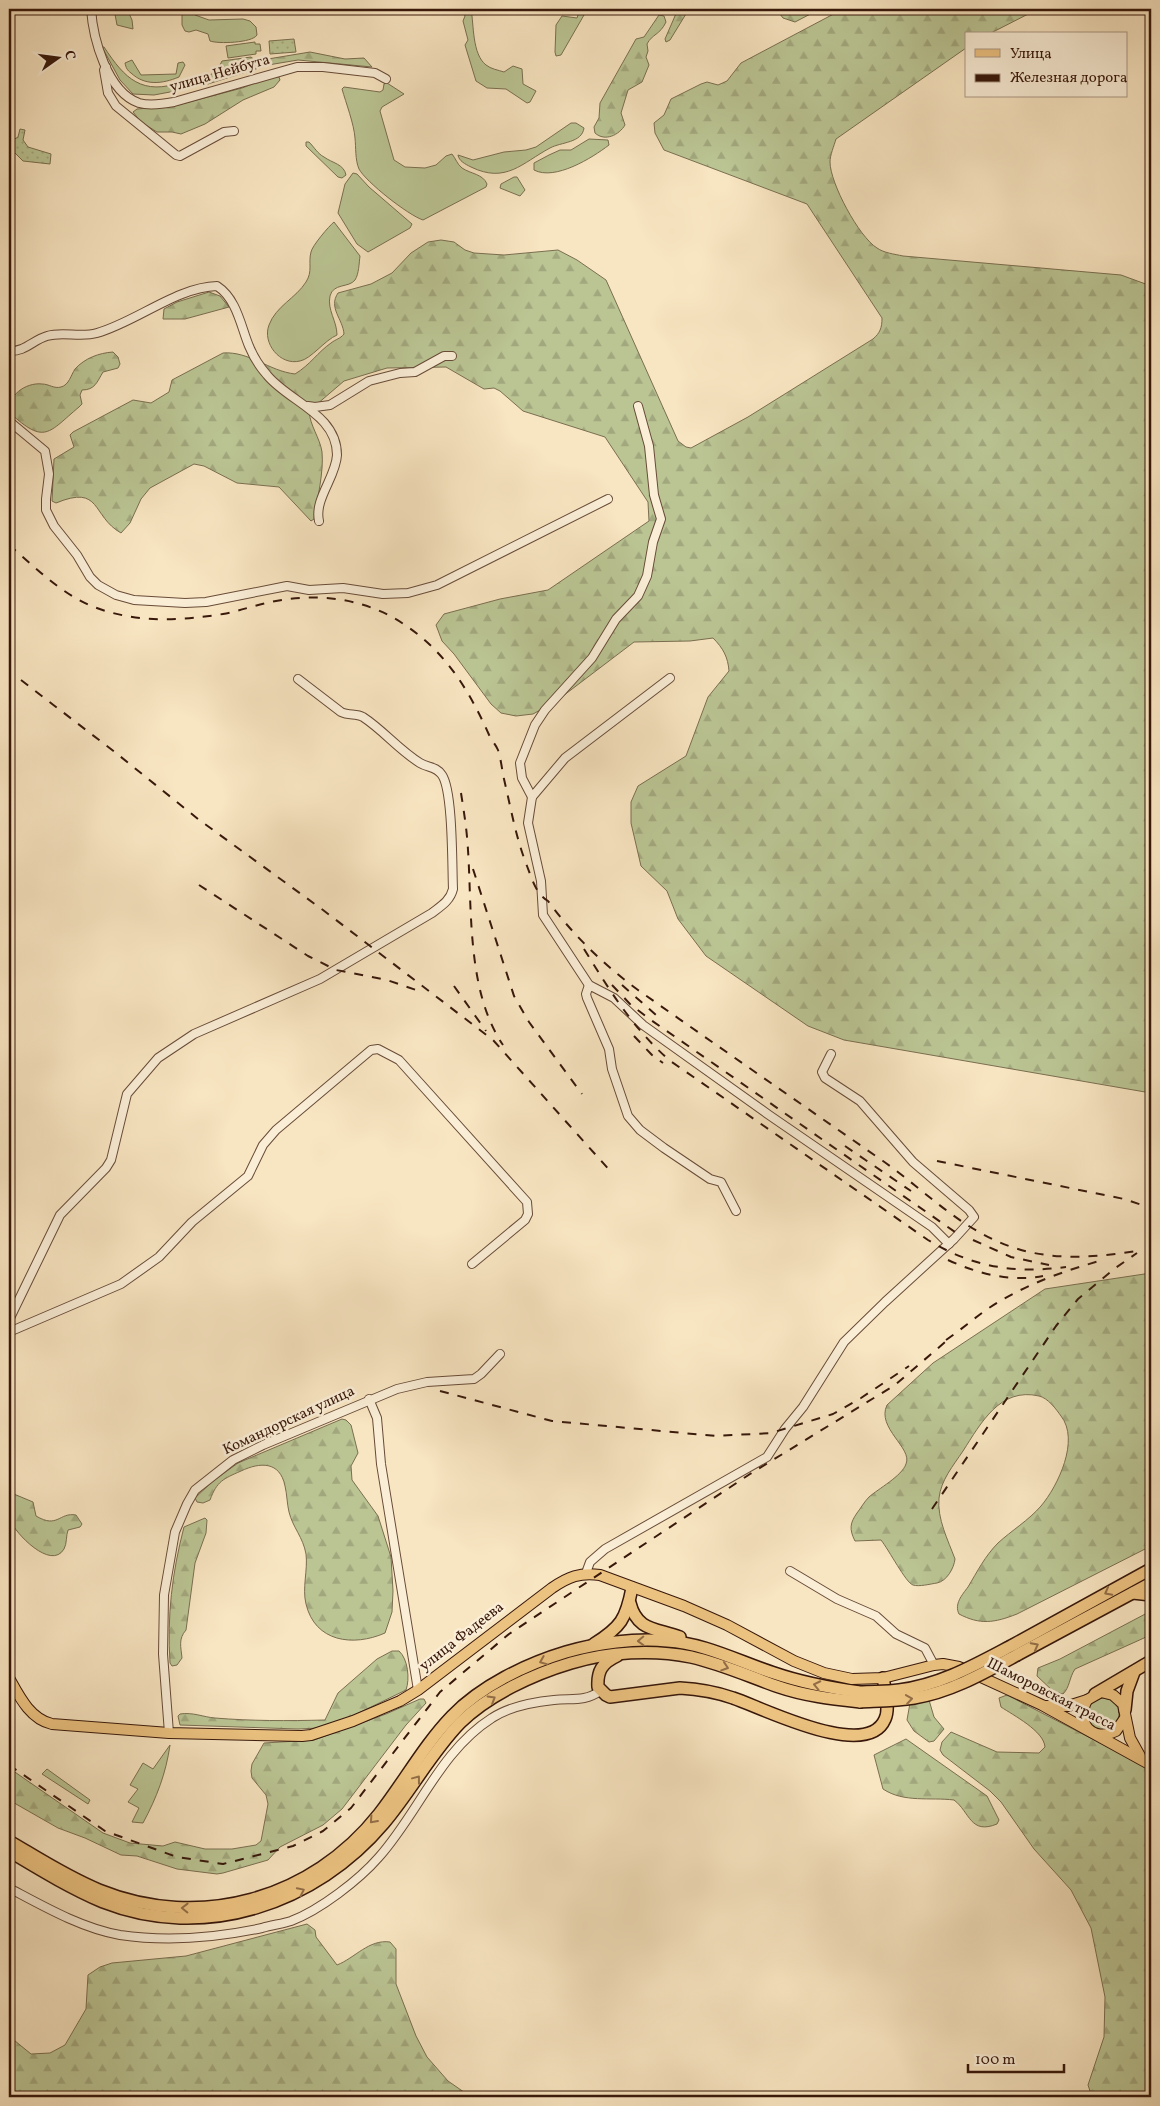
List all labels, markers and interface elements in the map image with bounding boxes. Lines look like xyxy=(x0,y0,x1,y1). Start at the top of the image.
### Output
north arrow xyxy=(32,32,82,82)
legend xyxy=(965,32,1128,98)
text: Улица xyxy=(1010,44,1052,65)
text: С xyxy=(59,49,79,62)
street label: улица Нейбута xyxy=(167,50,273,98)
text: Железная дорога xyxy=(1010,68,1127,89)
street label: Командорская улица xyxy=(219,1381,359,1461)
one-way arrow xyxy=(1104,1586,1113,1596)
street label: улица Фадеева xyxy=(415,1597,509,1677)
one-way arrow xyxy=(637,1636,645,1647)
one-way arrow xyxy=(1030,1642,1039,1652)
street label: Шаморовская трасса xyxy=(983,1653,1119,1737)
one-way arrow xyxy=(539,1655,548,1665)
one-way arrow xyxy=(720,1661,729,1671)
one-way arrow xyxy=(812,1680,821,1691)
one-way arrow xyxy=(905,1694,913,1705)
one-way arrow xyxy=(486,1695,495,1705)
one-way arrow xyxy=(411,1775,420,1785)
one-way arrow xyxy=(370,1815,379,1824)
one-way arrow xyxy=(296,1887,305,1897)
one-way arrow xyxy=(181,1903,188,1913)
scale bar xyxy=(968,2041,1064,2073)
text: 100 m xyxy=(975,2050,1015,2071)

